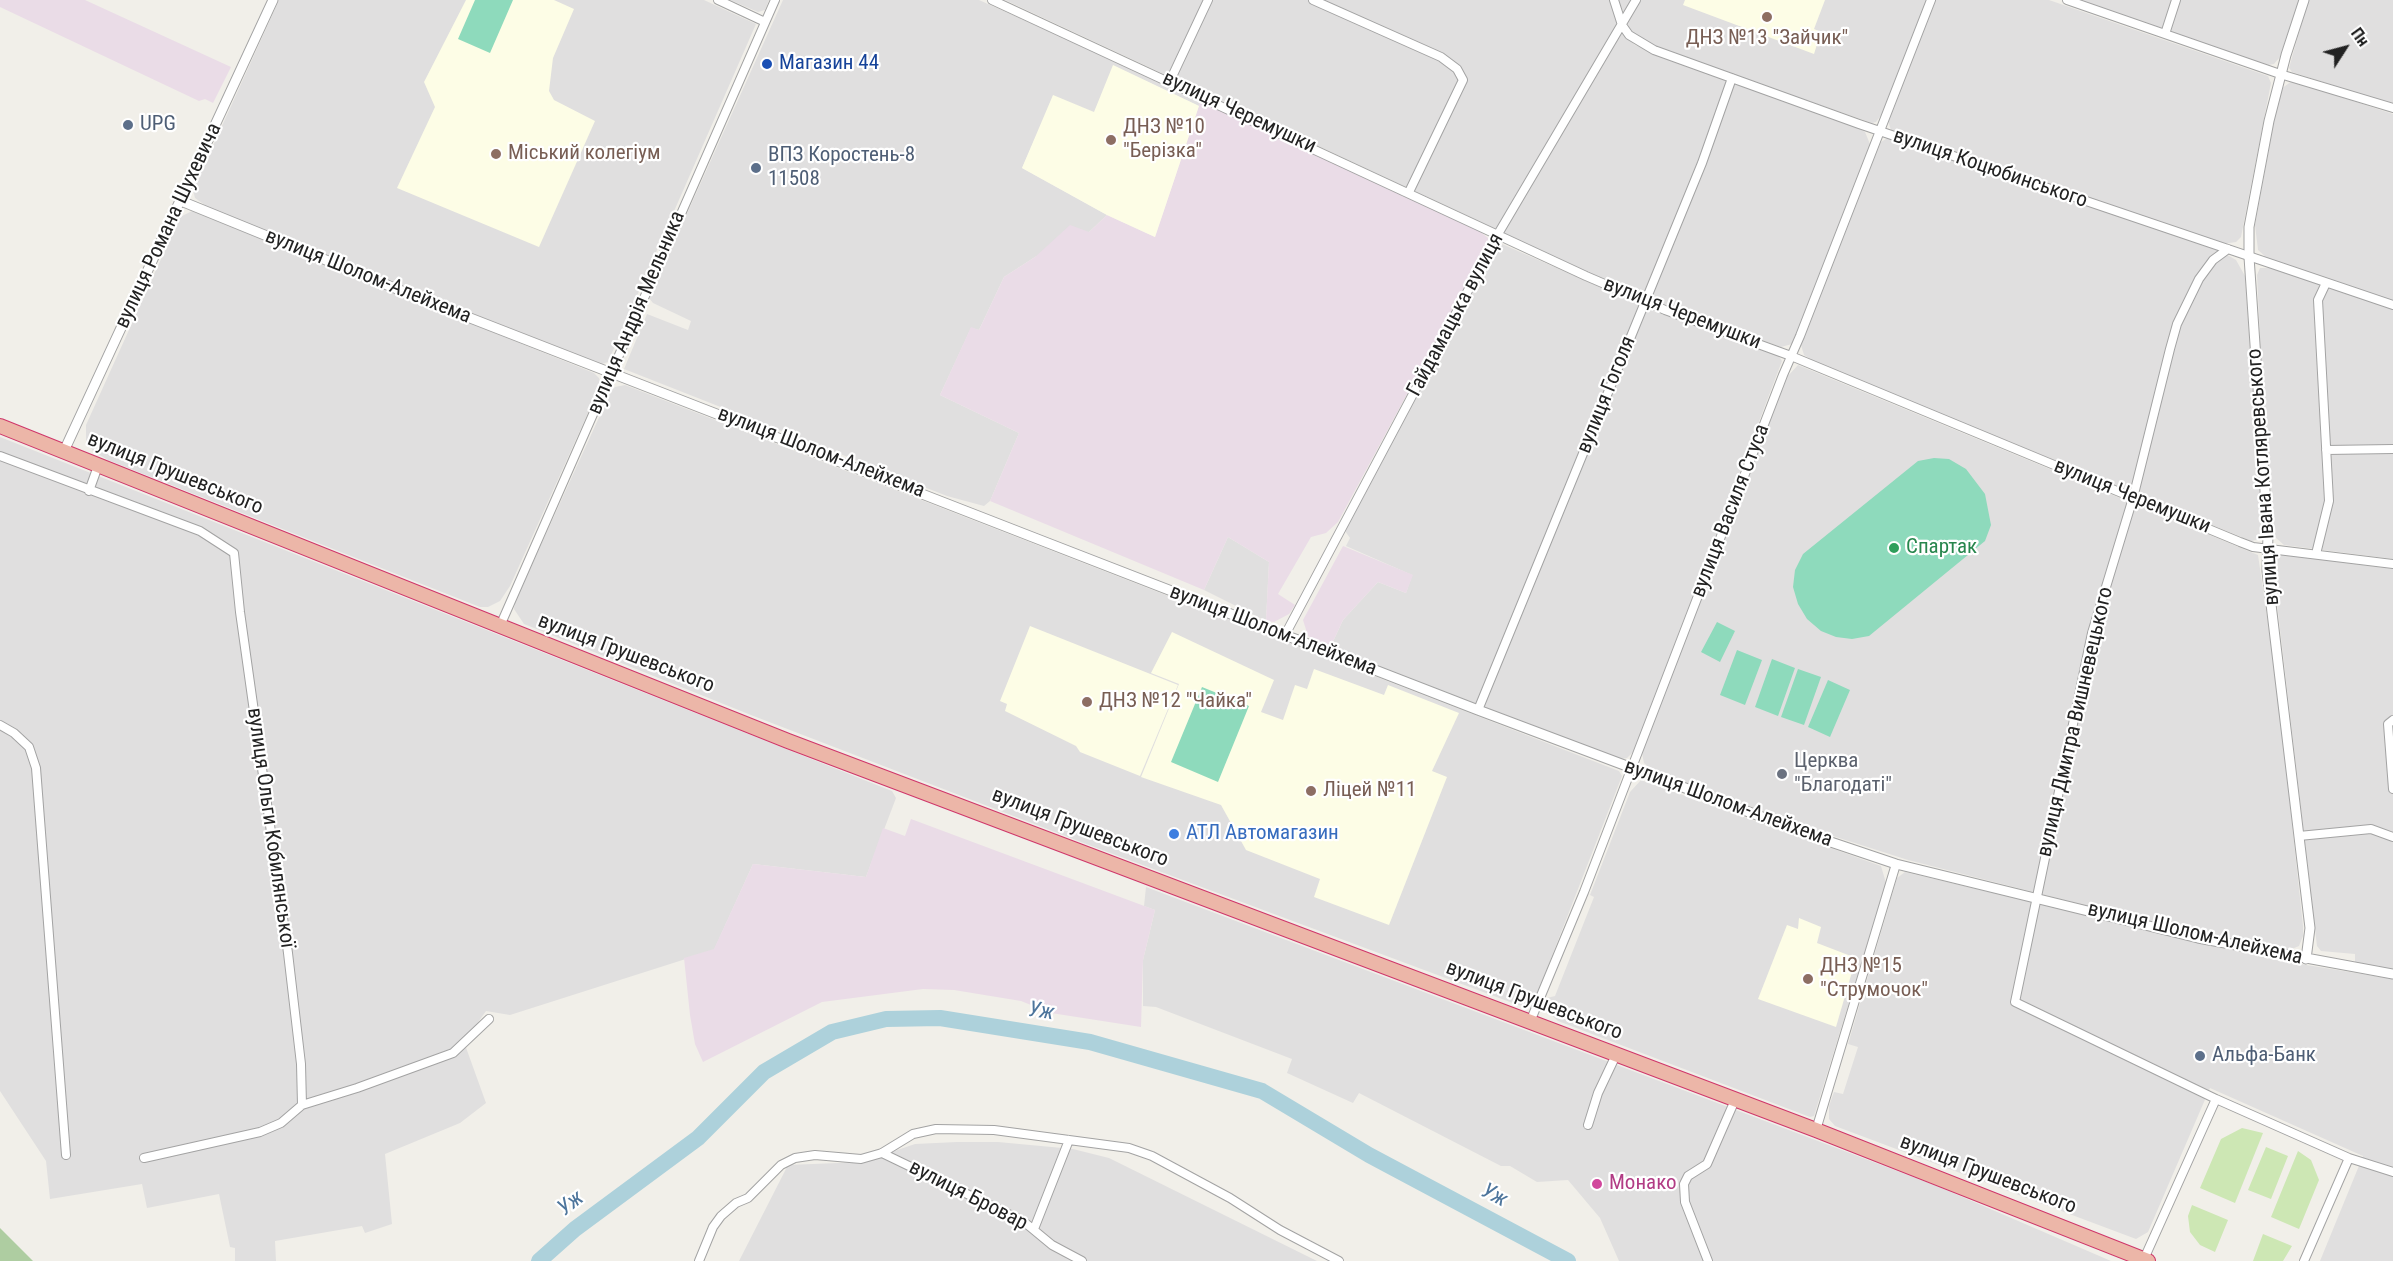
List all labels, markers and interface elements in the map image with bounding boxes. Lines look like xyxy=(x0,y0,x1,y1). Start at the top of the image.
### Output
marker: ДНЗ №13 "Зайчик" xyxy=(1760,10,1774,24)
north arrow xyxy=(2315,18,2375,78)
text: Пн xyxy=(2347,24,2373,50)
place label: ДНЗ №13 "Зайчик" xyxy=(1686,26,1848,52)
place label: Магазин 44 xyxy=(779,51,879,77)
marker: Магазин 44 xyxy=(760,57,774,71)
street label: вулиця Черемушки xyxy=(1158,66,1320,160)
place label: UPG xyxy=(140,112,176,138)
place label: ДНЗ №10 "Берізка" xyxy=(1123,115,1205,165)
marker: UPG xyxy=(121,118,135,132)
street label: вулиця Романа Шухевича xyxy=(110,119,228,333)
street label: вулиця Коцюбинського xyxy=(1890,124,2090,214)
marker: ДНЗ №10 "Берізка" xyxy=(1104,133,1118,147)
place label: Міський колегіум xyxy=(508,141,660,167)
place label: ВПЗ Коростень-8 11508 xyxy=(768,143,915,193)
marker: Міський колегіум xyxy=(489,147,503,161)
marker: ВПЗ Коростень-8 11508 xyxy=(749,161,763,175)
street label: вулиця Андрія Мельника xyxy=(583,208,691,418)
street label: вулиця Шолом-Алейхема xyxy=(261,224,475,330)
street label: Гайдамацька вулиця xyxy=(1402,229,1510,401)
street label: вулиця Черемушки xyxy=(1600,272,1764,356)
street label: вулиця Гоголя xyxy=(1572,333,1642,457)
street label: вулиця Івана Котляревського xyxy=(2242,348,2286,606)
street label: вулиця Шолом-Алейхема xyxy=(714,402,928,504)
street label: вулиця Василя Стуса xyxy=(1686,421,1776,601)
street label: вулиця Грушевського xyxy=(84,427,266,521)
street label: вулиця Черемушки xyxy=(2050,454,2214,540)
place label: Спартак xyxy=(1906,535,1977,561)
marker: Спартак xyxy=(1887,541,1901,555)
street label: вулиця Шолом-Алейхема xyxy=(1166,580,1380,682)
street label: вулиця Дмитра Вишневецького xyxy=(2033,585,2119,859)
street label: вулиця Грушевського xyxy=(534,609,718,699)
place label: ДНЗ №12 "Чайка" xyxy=(1099,689,1252,715)
marker: ДНЗ №12 "Чайка" xyxy=(1080,695,1094,709)
street label: вулиця Ольги Кобилянської xyxy=(241,706,299,950)
place label: Церква "Благодаті" xyxy=(1794,749,1892,799)
street label: вулиця Шолом-Алейхема xyxy=(1620,755,1836,853)
marker: Церква "Благодаті" xyxy=(1775,767,1789,781)
place label: Ліцей №11 xyxy=(1323,778,1416,804)
street label: вулиця Грушевського xyxy=(988,783,1172,873)
marker: Ліцей №11 xyxy=(1304,784,1318,798)
place label: АТЛ Автомагазин xyxy=(1186,821,1339,847)
marker: АТЛ Автомагазин xyxy=(1167,827,1181,841)
street label: вулиця Шолом-Алейхема xyxy=(2085,897,2305,971)
place label: ДНЗ №15 "Струмочок" xyxy=(1820,954,1928,1004)
street label: вулиця Грушевського xyxy=(1442,956,1626,1046)
marker: ДНЗ №15 "Струмочок" xyxy=(1801,972,1815,986)
water label: Уж xyxy=(1026,997,1056,1027)
place label: Альфа-Банк xyxy=(2212,1043,2316,1069)
marker: Альфа-Банк xyxy=(2193,1049,2207,1063)
street label: вулиця Грушевського xyxy=(1896,1130,2080,1220)
street label: вулиця Бровар xyxy=(904,1155,1032,1237)
place label: Монако xyxy=(1609,1171,1677,1197)
marker: Монако xyxy=(1590,1177,1604,1191)
water label: Уж xyxy=(1476,1178,1512,1214)
water label: Уж xyxy=(553,1186,589,1222)

